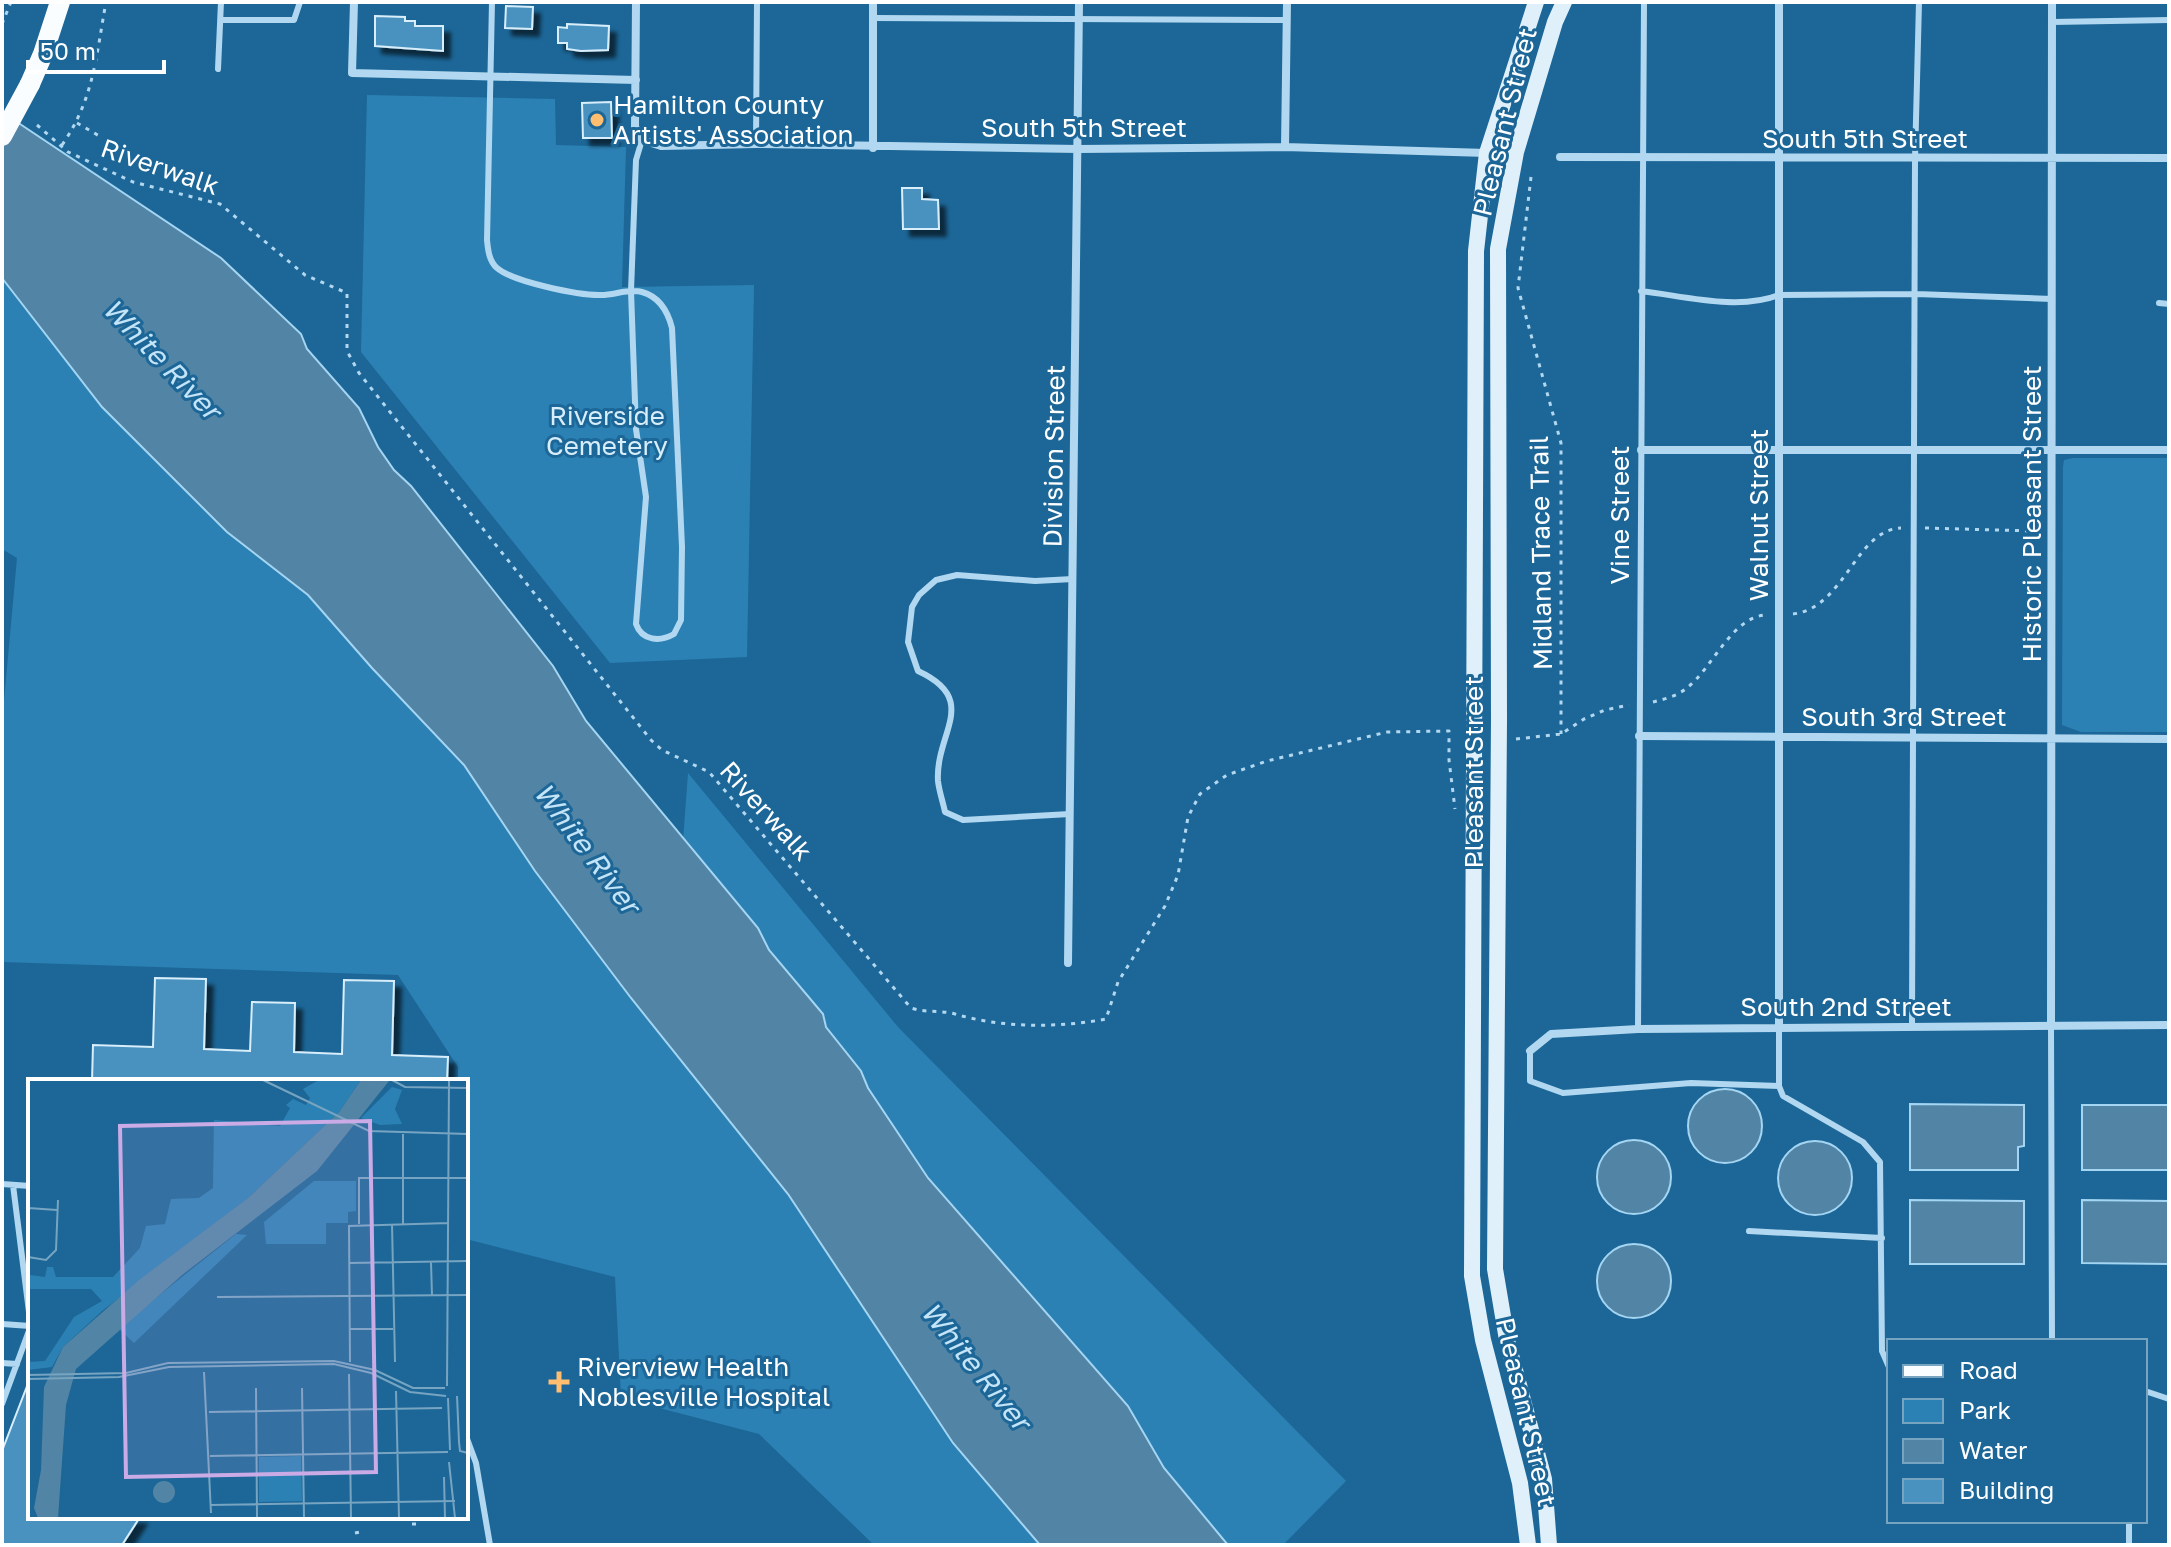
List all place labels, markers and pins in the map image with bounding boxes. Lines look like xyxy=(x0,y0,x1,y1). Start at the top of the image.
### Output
place label: Hamilton County Artists' Association xyxy=(613,89,854,150)
marker: Hamilton County Artists' Association xyxy=(588,111,606,129)
place label: Riverview Health Noblesville Hospital xyxy=(577,1351,830,1412)
marker: Riverview Health Noblesville Hospital xyxy=(548,1371,570,1393)

